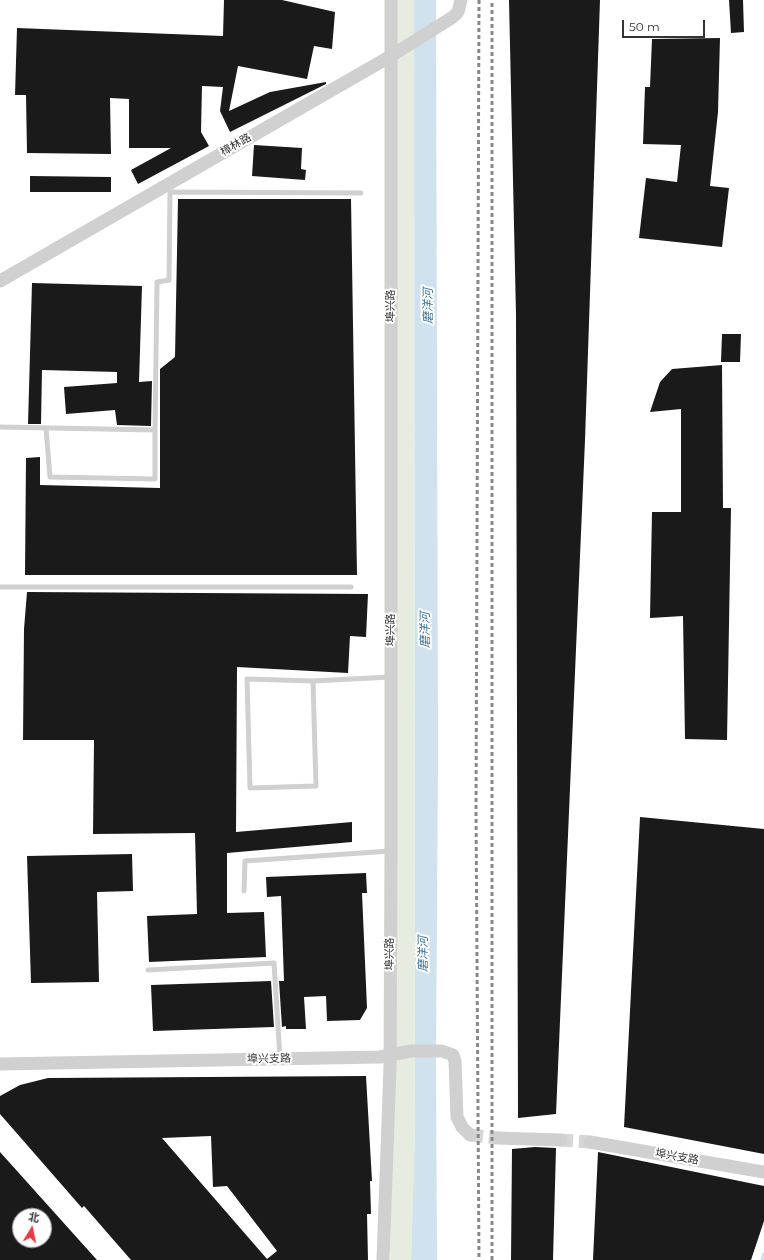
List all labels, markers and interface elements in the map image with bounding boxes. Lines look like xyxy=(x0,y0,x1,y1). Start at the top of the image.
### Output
scale bar xyxy=(624,12,707,38)
text: 50 m xyxy=(629,19,660,34)
street label: 樟林路 xyxy=(218,131,254,159)
water label: 磨洋河 xyxy=(421,288,435,324)
street label: 埠兴路 xyxy=(384,290,398,322)
water label: 磨洋河 xyxy=(418,612,432,648)
street label: 埠兴路 xyxy=(384,614,398,646)
water label: 磨洋河 xyxy=(416,936,430,972)
street label: 埠兴路 xyxy=(383,938,397,970)
street label: 埠兴支路 xyxy=(247,1052,291,1066)
street label: 埠兴支路 xyxy=(654,1147,700,1167)
north arrow xyxy=(12,1208,52,1248)
text: 北 xyxy=(27,1209,41,1225)

